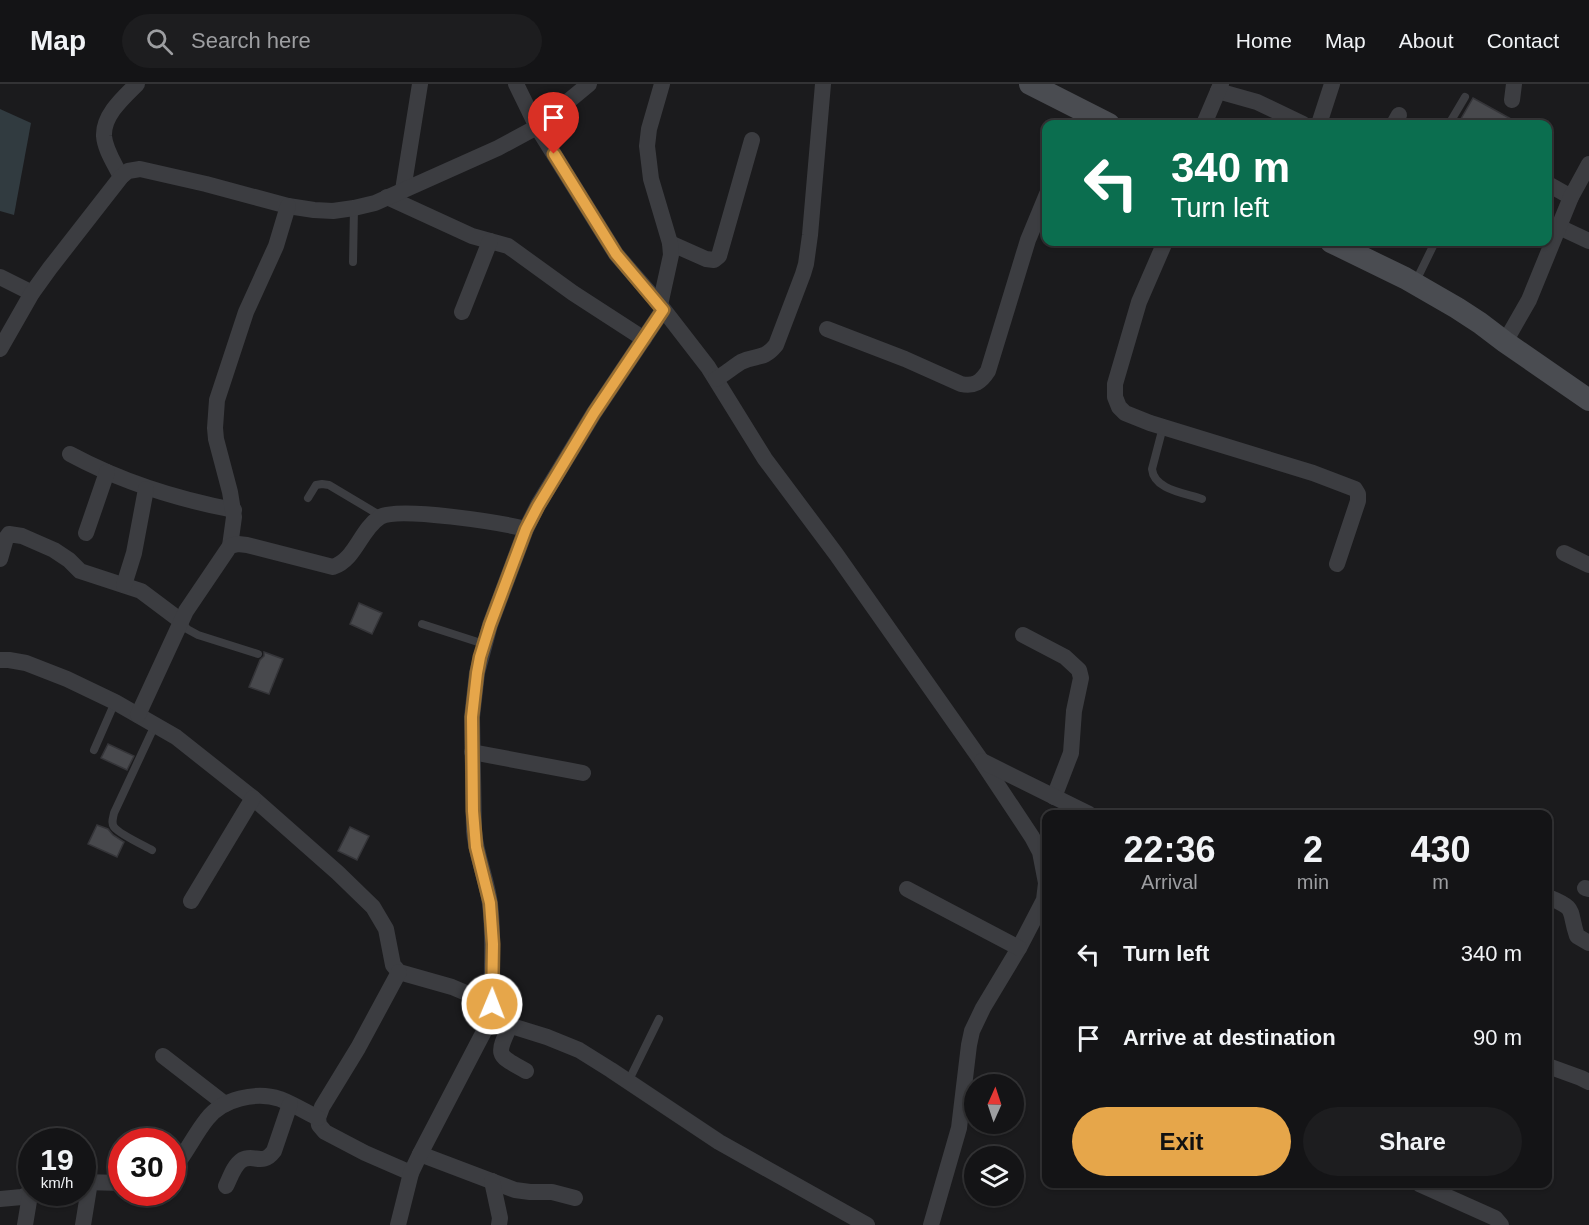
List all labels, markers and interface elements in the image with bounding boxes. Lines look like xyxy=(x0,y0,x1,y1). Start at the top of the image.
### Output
search box xyxy=(122,14,542,68)
text: Map xyxy=(30,25,86,56)
icon: search xyxy=(143,25,176,58)
text: Search here xyxy=(191,28,311,53)
text: Home xyxy=(1236,29,1292,52)
text: Map xyxy=(1325,29,1366,52)
text: About xyxy=(1399,29,1454,52)
text: Contact xyxy=(1487,29,1559,52)
pin xyxy=(528,92,579,154)
icon: arrive xyxy=(537,101,570,134)
icon: left xyxy=(1072,144,1150,222)
text: 340 m xyxy=(1171,144,1290,191)
text: Turn left xyxy=(1171,193,1269,223)
text: 22:36 xyxy=(1123,829,1215,870)
text: 2 xyxy=(1303,829,1323,870)
text: 430 xyxy=(1410,829,1471,870)
text: Arrival xyxy=(1141,871,1198,893)
text: min xyxy=(1297,871,1329,893)
text: m xyxy=(1432,871,1449,893)
icon: left xyxy=(1072,938,1105,971)
text: Turn left xyxy=(1123,941,1209,966)
text: 340 m xyxy=(1461,941,1522,966)
position arrow xyxy=(460,972,524,1036)
icon: arrive xyxy=(1072,1022,1105,1055)
text: Arrive at destination xyxy=(1123,1025,1336,1050)
text: 90 m xyxy=(1473,1025,1522,1050)
north arrow xyxy=(964,1074,1024,1134)
map controls xyxy=(964,1074,1024,1206)
button: Exit xyxy=(1072,1107,1291,1176)
button: Share xyxy=(1303,1107,1522,1176)
speed limit sign: 30 xyxy=(108,1128,186,1206)
text: 19 xyxy=(40,1143,74,1176)
button: layers xyxy=(964,1146,1024,1206)
text: km/h xyxy=(41,1174,73,1191)

